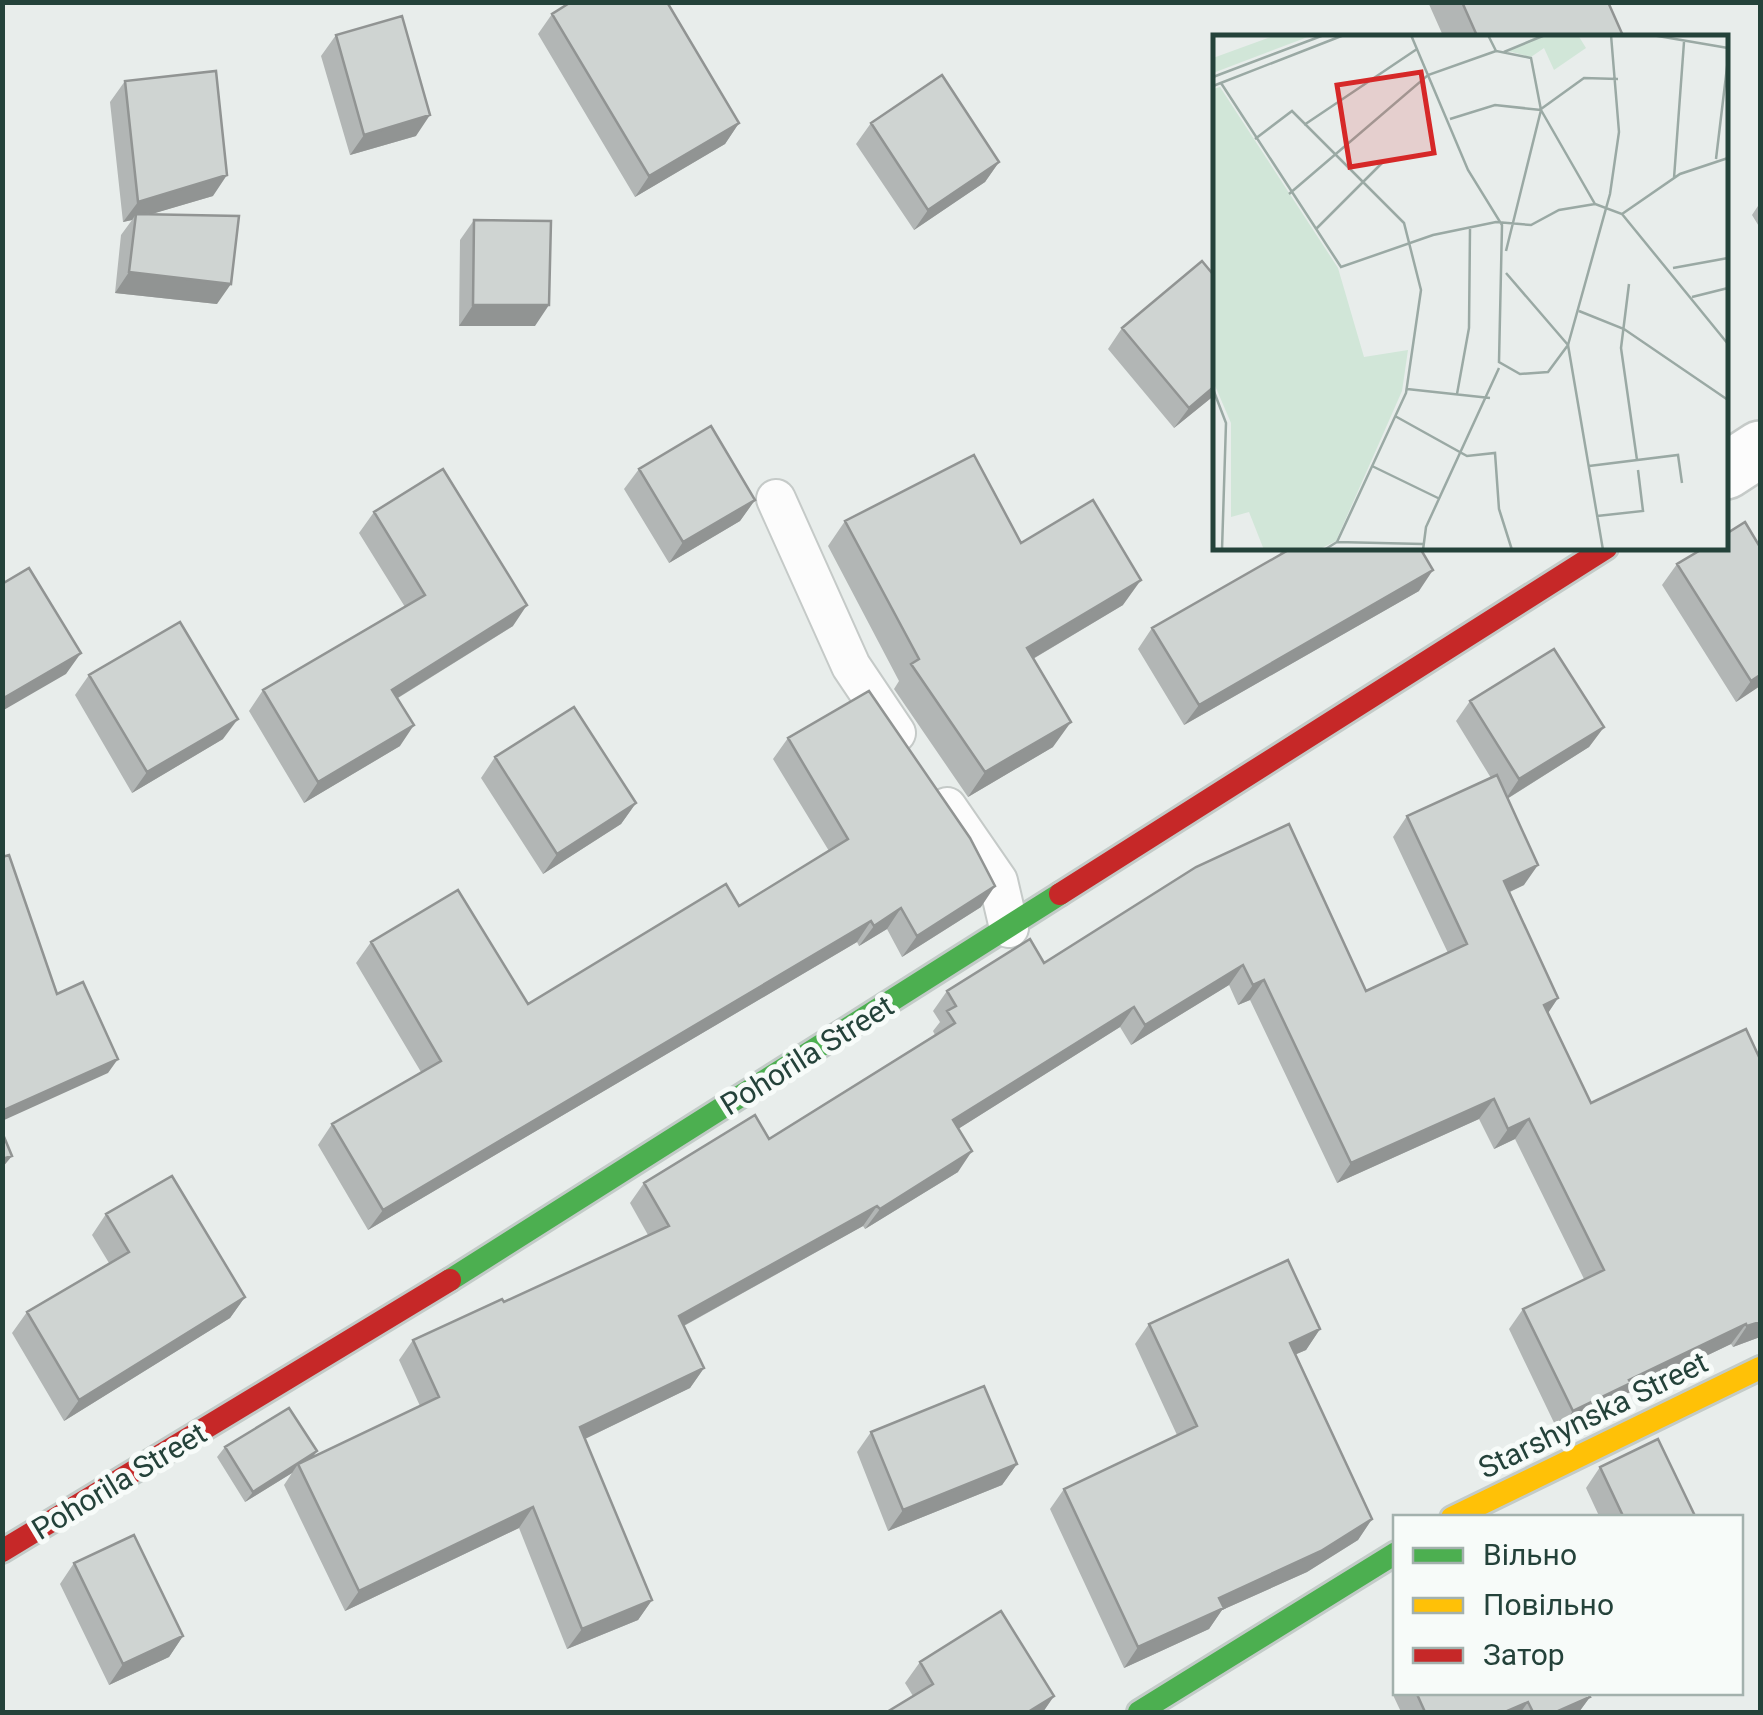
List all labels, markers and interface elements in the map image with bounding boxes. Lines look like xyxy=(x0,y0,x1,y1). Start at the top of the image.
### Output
inset map xyxy=(1213,35,1728,550)
street label: Pohorila Street xyxy=(714,988,900,1122)
street label: Starshynska Street xyxy=(1473,1344,1713,1486)
street label: Pohorila Street xyxy=(25,1415,213,1547)
legend xyxy=(1393,1515,1743,1695)
text: Вільно xyxy=(1483,1537,1577,1572)
text: Повільно xyxy=(1483,1587,1614,1622)
text: Затор xyxy=(1483,1637,1565,1672)

